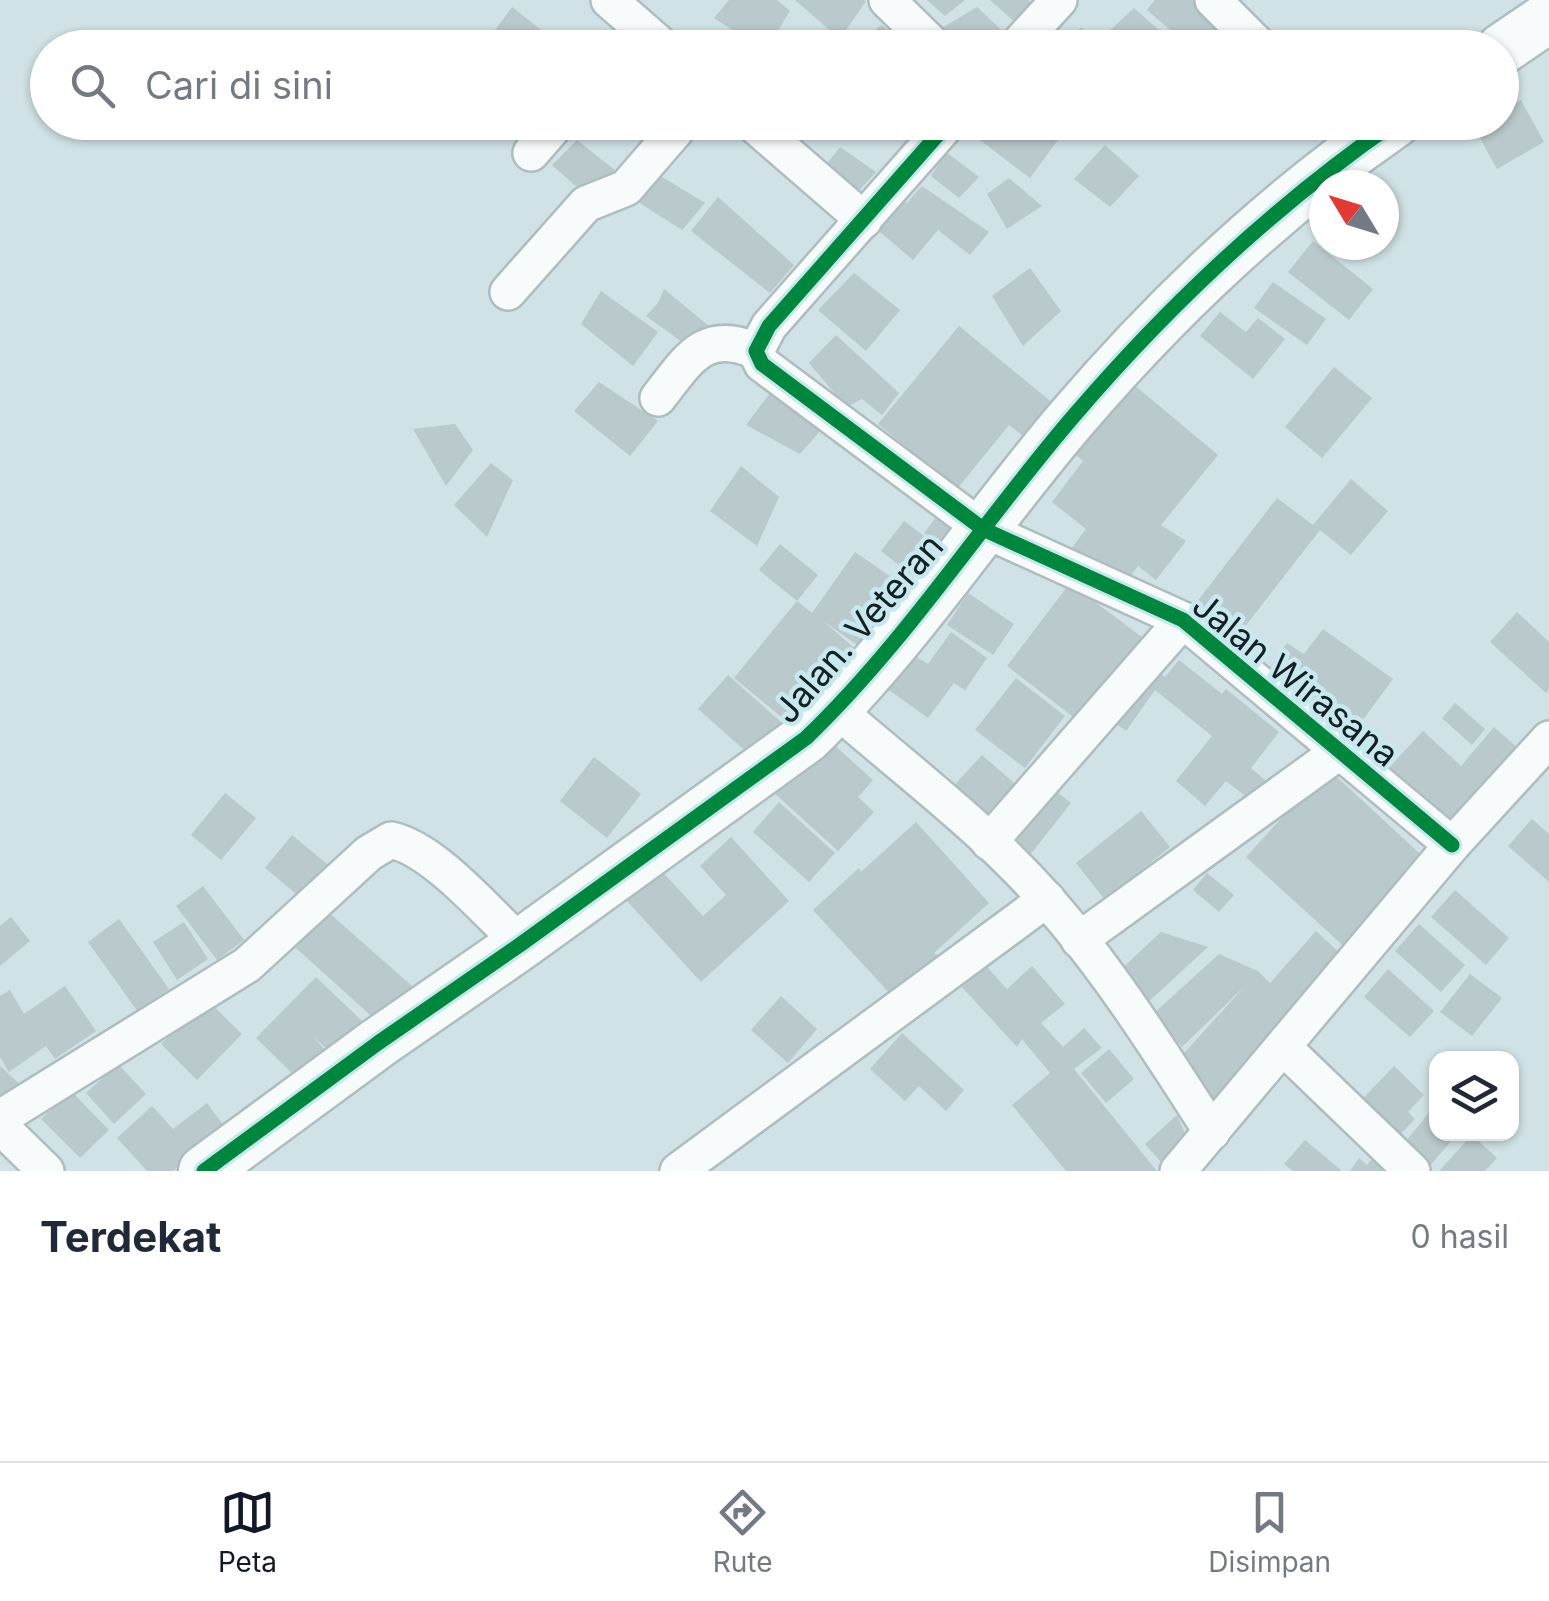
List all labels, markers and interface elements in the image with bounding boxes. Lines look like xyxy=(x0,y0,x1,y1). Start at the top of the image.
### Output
search box xyxy=(30,30,1519,140)
icon: search xyxy=(65,58,120,113)
text: Cari di sini xyxy=(145,62,333,108)
north arrow xyxy=(1309,170,1399,260)
street label: Jalan. Veteran xyxy=(765,525,951,731)
street label: Jalan Wirasana xyxy=(1185,583,1407,775)
map controls xyxy=(1429,1051,1519,1141)
button: layers xyxy=(1429,1051,1519,1141)
text: Terdekat xyxy=(40,1211,221,1262)
text: 0 hasil xyxy=(1411,1217,1509,1256)
tab: Peta xyxy=(218,1485,277,1579)
tab: Rute xyxy=(713,1485,773,1579)
tab: Disimpan xyxy=(1208,1485,1331,1579)

